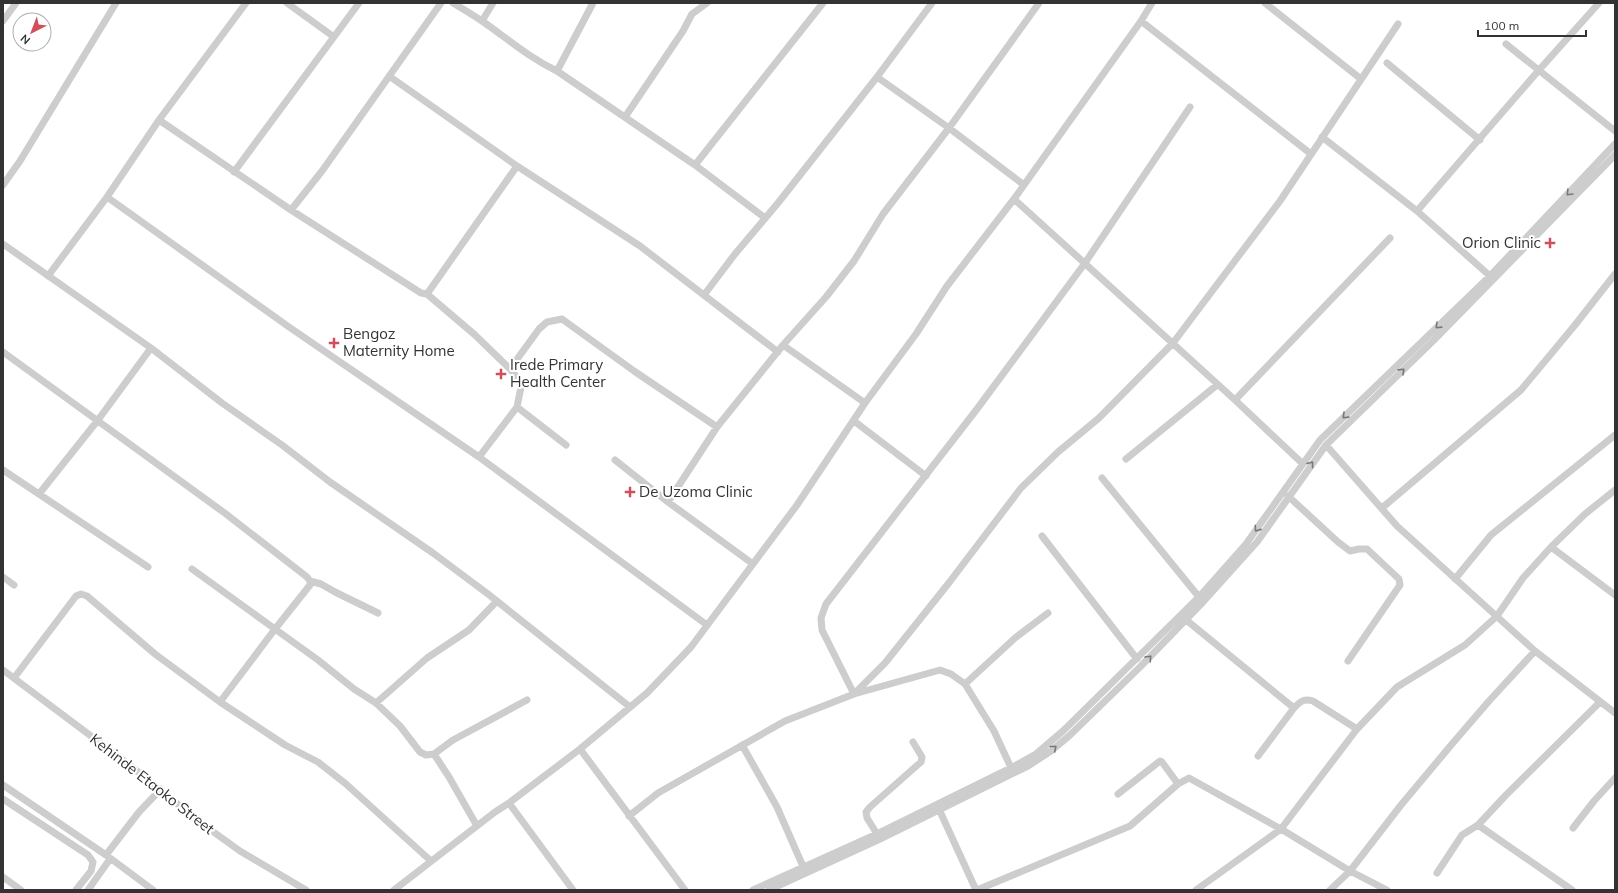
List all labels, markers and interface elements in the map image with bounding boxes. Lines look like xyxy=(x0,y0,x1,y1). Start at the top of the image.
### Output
north arrow xyxy=(12,12,52,52)
scale bar xyxy=(1478,12,1586,38)
text: 100 m xyxy=(1484,18,1519,33)
text: N xyxy=(18,31,33,47)
one-way arrow xyxy=(1566,188,1574,196)
place label: Orion Clinic xyxy=(1462,233,1541,252)
marker: Orion Clinic xyxy=(1544,237,1556,249)
one-way arrow xyxy=(1435,321,1443,328)
place label: Bengoz Maternity Home xyxy=(343,324,455,360)
marker: Bengoz Maternity Home xyxy=(328,337,340,349)
place label: Irede Primary Health Center xyxy=(510,355,606,391)
marker: Irede Primary Health Center xyxy=(495,368,507,380)
one-way arrow xyxy=(1397,368,1405,376)
one-way arrow xyxy=(1342,411,1350,418)
one-way arrow xyxy=(1306,462,1313,469)
place label: De Uzoma Clinic xyxy=(639,482,753,501)
marker: De Uzoma Clinic xyxy=(624,486,636,498)
one-way arrow xyxy=(1255,525,1262,532)
one-way arrow xyxy=(1144,655,1151,663)
street label: Kehinde Etaoko Street xyxy=(86,729,218,838)
one-way arrow xyxy=(1050,745,1057,752)

